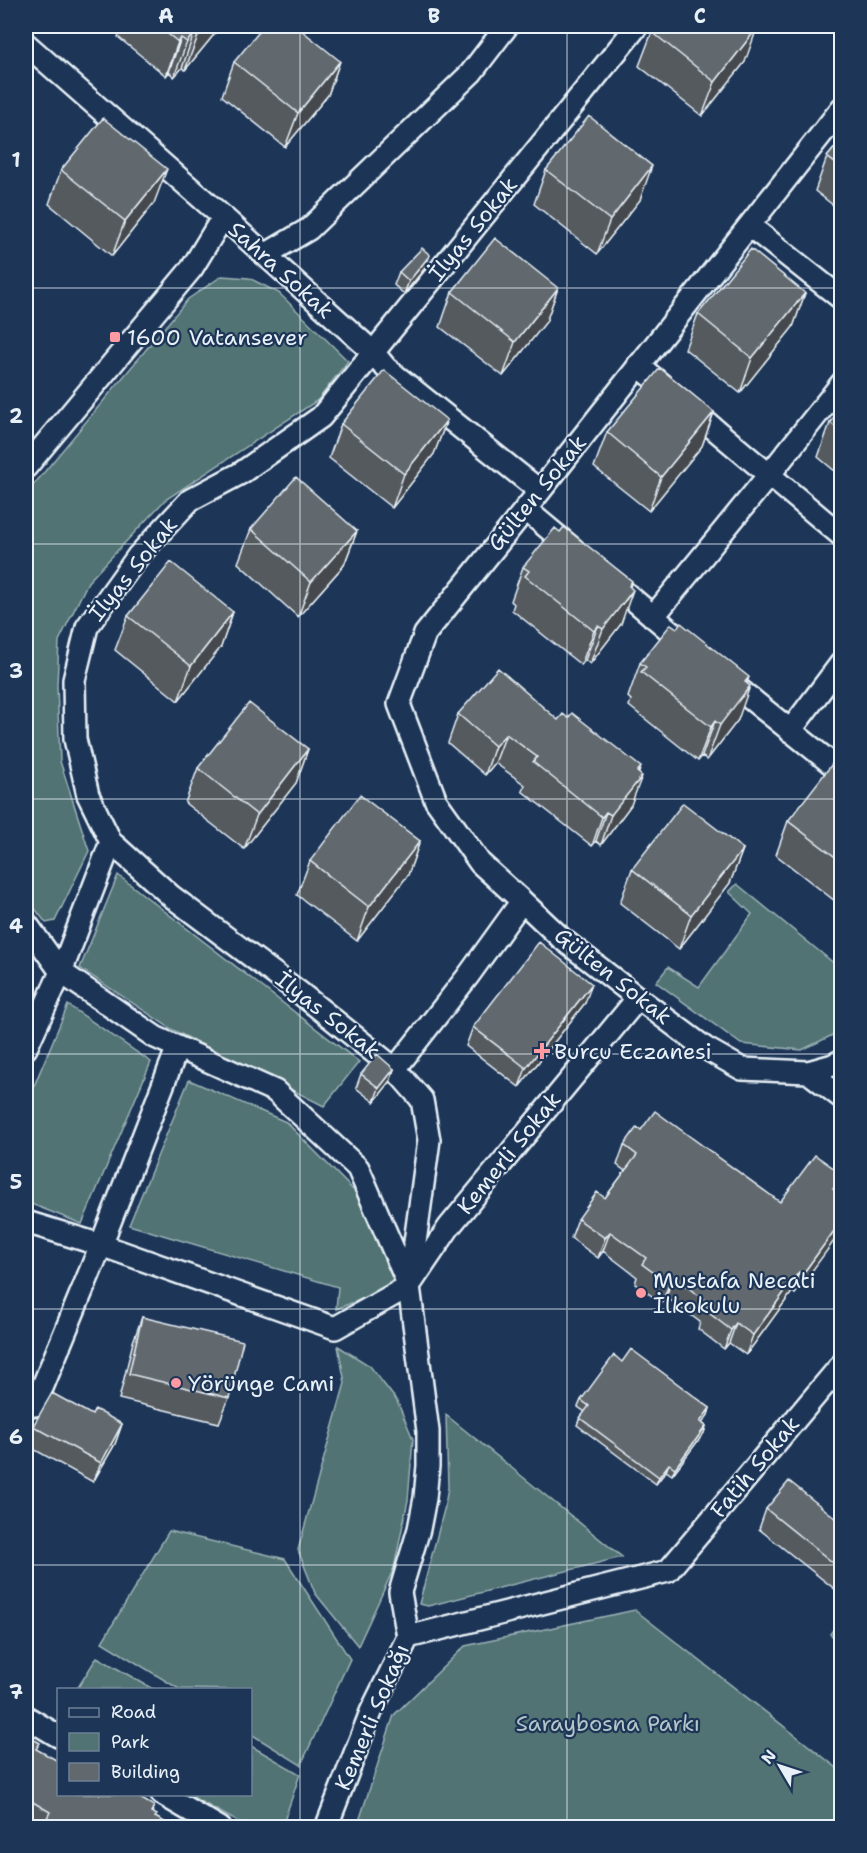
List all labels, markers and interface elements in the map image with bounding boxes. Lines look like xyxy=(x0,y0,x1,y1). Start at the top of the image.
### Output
text: A xyxy=(158,3,174,29)
text: B xyxy=(428,3,440,29)
text: C xyxy=(694,3,706,29)
text: 1 xyxy=(11,147,21,173)
street label: İlyas Sokak xyxy=(422,171,524,287)
street label: Sahra Sokak xyxy=(222,215,340,325)
place label: 1600 Vatansever xyxy=(127,323,307,352)
marker: 1600 Vatansever xyxy=(108,330,122,344)
text: 2 xyxy=(9,403,23,429)
street label: Gülten Sokak xyxy=(481,429,593,557)
street label: İlyas Sokak xyxy=(82,511,184,627)
text: 3 xyxy=(9,658,23,684)
text: 4 xyxy=(9,913,23,939)
street label: Gülten Sokak xyxy=(548,921,678,1031)
street label: İlyas Sokak xyxy=(269,965,387,1065)
place label: Burcu Eczanesi xyxy=(554,1037,712,1066)
marker: Burcu Eczanesi xyxy=(535,1044,549,1058)
street label: Kemerli Sokak xyxy=(451,1086,567,1220)
text: 5 xyxy=(10,1169,22,1195)
place label: Mustafa Necati İlkokulu xyxy=(653,1266,816,1320)
marker: Mustafa Necati İlkokulu xyxy=(634,1286,648,1300)
place label: Yörünge Cami xyxy=(188,1369,335,1398)
marker: Yörünge Cami xyxy=(169,1376,183,1390)
street label: Fatih Sokak xyxy=(704,1410,806,1524)
text: 6 xyxy=(9,1424,23,1450)
street label: Kemerli Sokağı xyxy=(328,1639,416,1795)
text: 7 xyxy=(9,1679,23,1705)
legend xyxy=(57,1688,252,1796)
text: Road xyxy=(111,1700,156,1724)
park label: Saraybosna Parkı xyxy=(516,1709,700,1738)
text: Park xyxy=(111,1730,150,1754)
north arrow xyxy=(750,1736,810,1796)
text: N xyxy=(757,1745,781,1768)
text: Building xyxy=(111,1760,180,1784)

